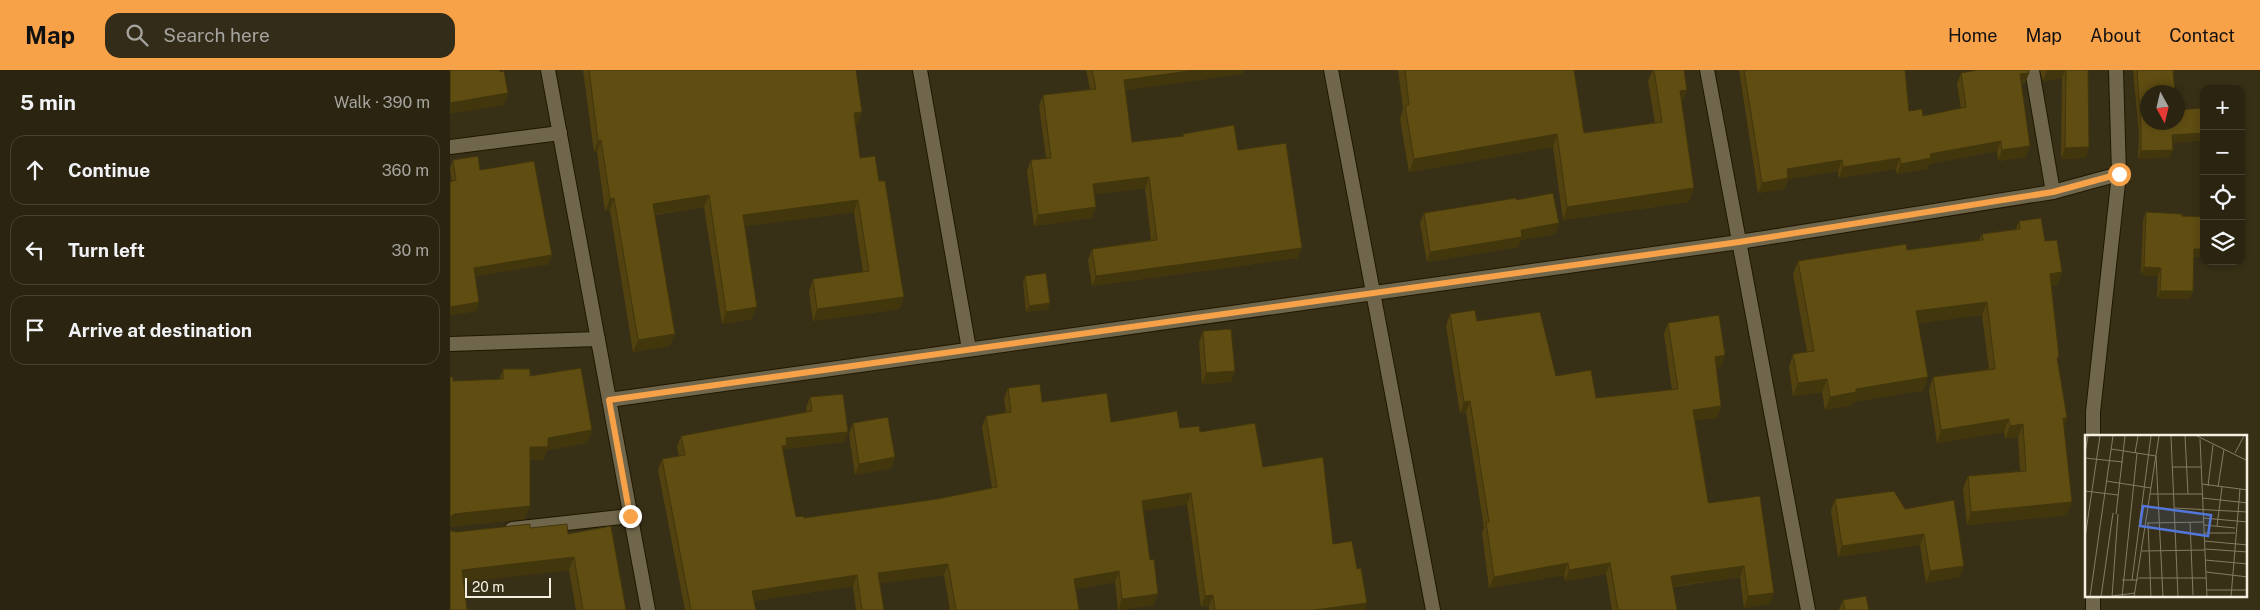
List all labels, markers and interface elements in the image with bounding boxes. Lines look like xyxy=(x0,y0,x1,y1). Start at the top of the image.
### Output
search box xyxy=(105,13,455,58)
text: Map xyxy=(25,21,75,49)
icon: search xyxy=(123,21,151,49)
text: Search here xyxy=(163,24,270,46)
text: Home xyxy=(1948,25,1998,46)
text: Map xyxy=(2026,25,2062,46)
text: About xyxy=(2090,25,2141,46)
text: Contact xyxy=(2169,25,2235,46)
north arrow xyxy=(2140,85,2185,130)
map controls xyxy=(2200,85,2245,265)
button: + xyxy=(2200,85,2245,130)
text: 5 min xyxy=(20,90,76,115)
text: Walk · 390 m xyxy=(334,93,430,112)
button: − xyxy=(2200,130,2245,175)
icon: ahead xyxy=(21,156,49,184)
text: Continue xyxy=(68,159,150,181)
text: 360 m xyxy=(382,161,429,180)
route start xyxy=(2108,163,2131,186)
button: locate xyxy=(2200,175,2245,220)
button: layers xyxy=(2200,220,2245,265)
icon: left xyxy=(21,236,49,264)
text: Turn left xyxy=(68,239,145,261)
text: 30 m xyxy=(392,241,429,260)
icon: arrive xyxy=(21,316,49,344)
text: Arrive at destination xyxy=(68,319,252,341)
inset map xyxy=(2085,435,2248,598)
route end xyxy=(619,505,642,528)
scale bar xyxy=(465,575,551,598)
text: 20 m xyxy=(472,579,504,595)

